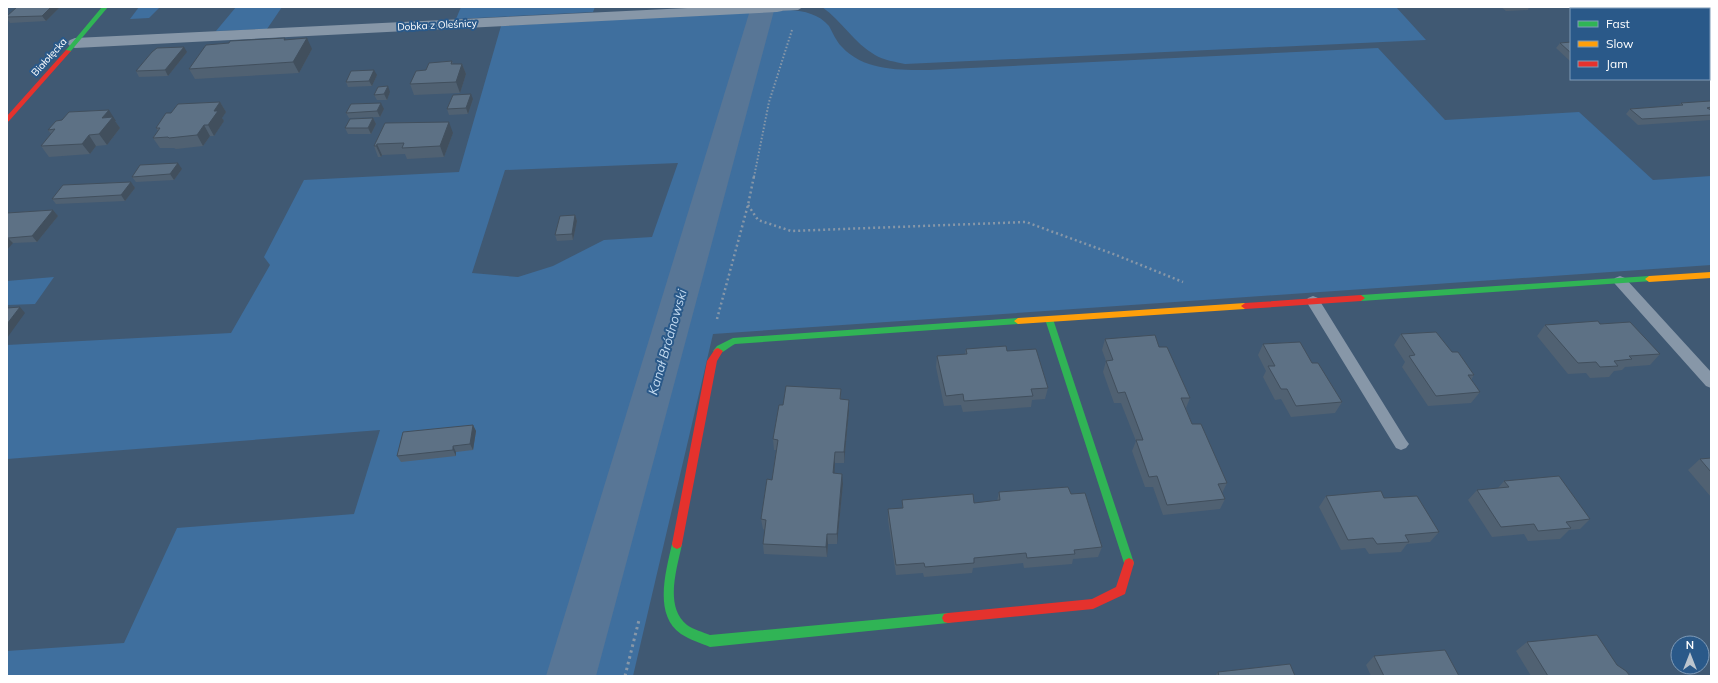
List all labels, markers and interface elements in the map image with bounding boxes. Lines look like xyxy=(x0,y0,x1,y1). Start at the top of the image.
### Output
legend xyxy=(1570,8,1710,80)
street label: Dobka z Oleśnicy xyxy=(397,16,478,34)
text: Fast xyxy=(1606,16,1630,31)
street label: Białołęcka xyxy=(28,35,70,79)
text: Slow xyxy=(1606,36,1634,51)
text: Jam xyxy=(1606,56,1628,71)
water label: Kanał Bródnowski xyxy=(644,287,690,397)
north arrow xyxy=(1670,635,1710,675)
text: N xyxy=(1686,638,1694,652)

